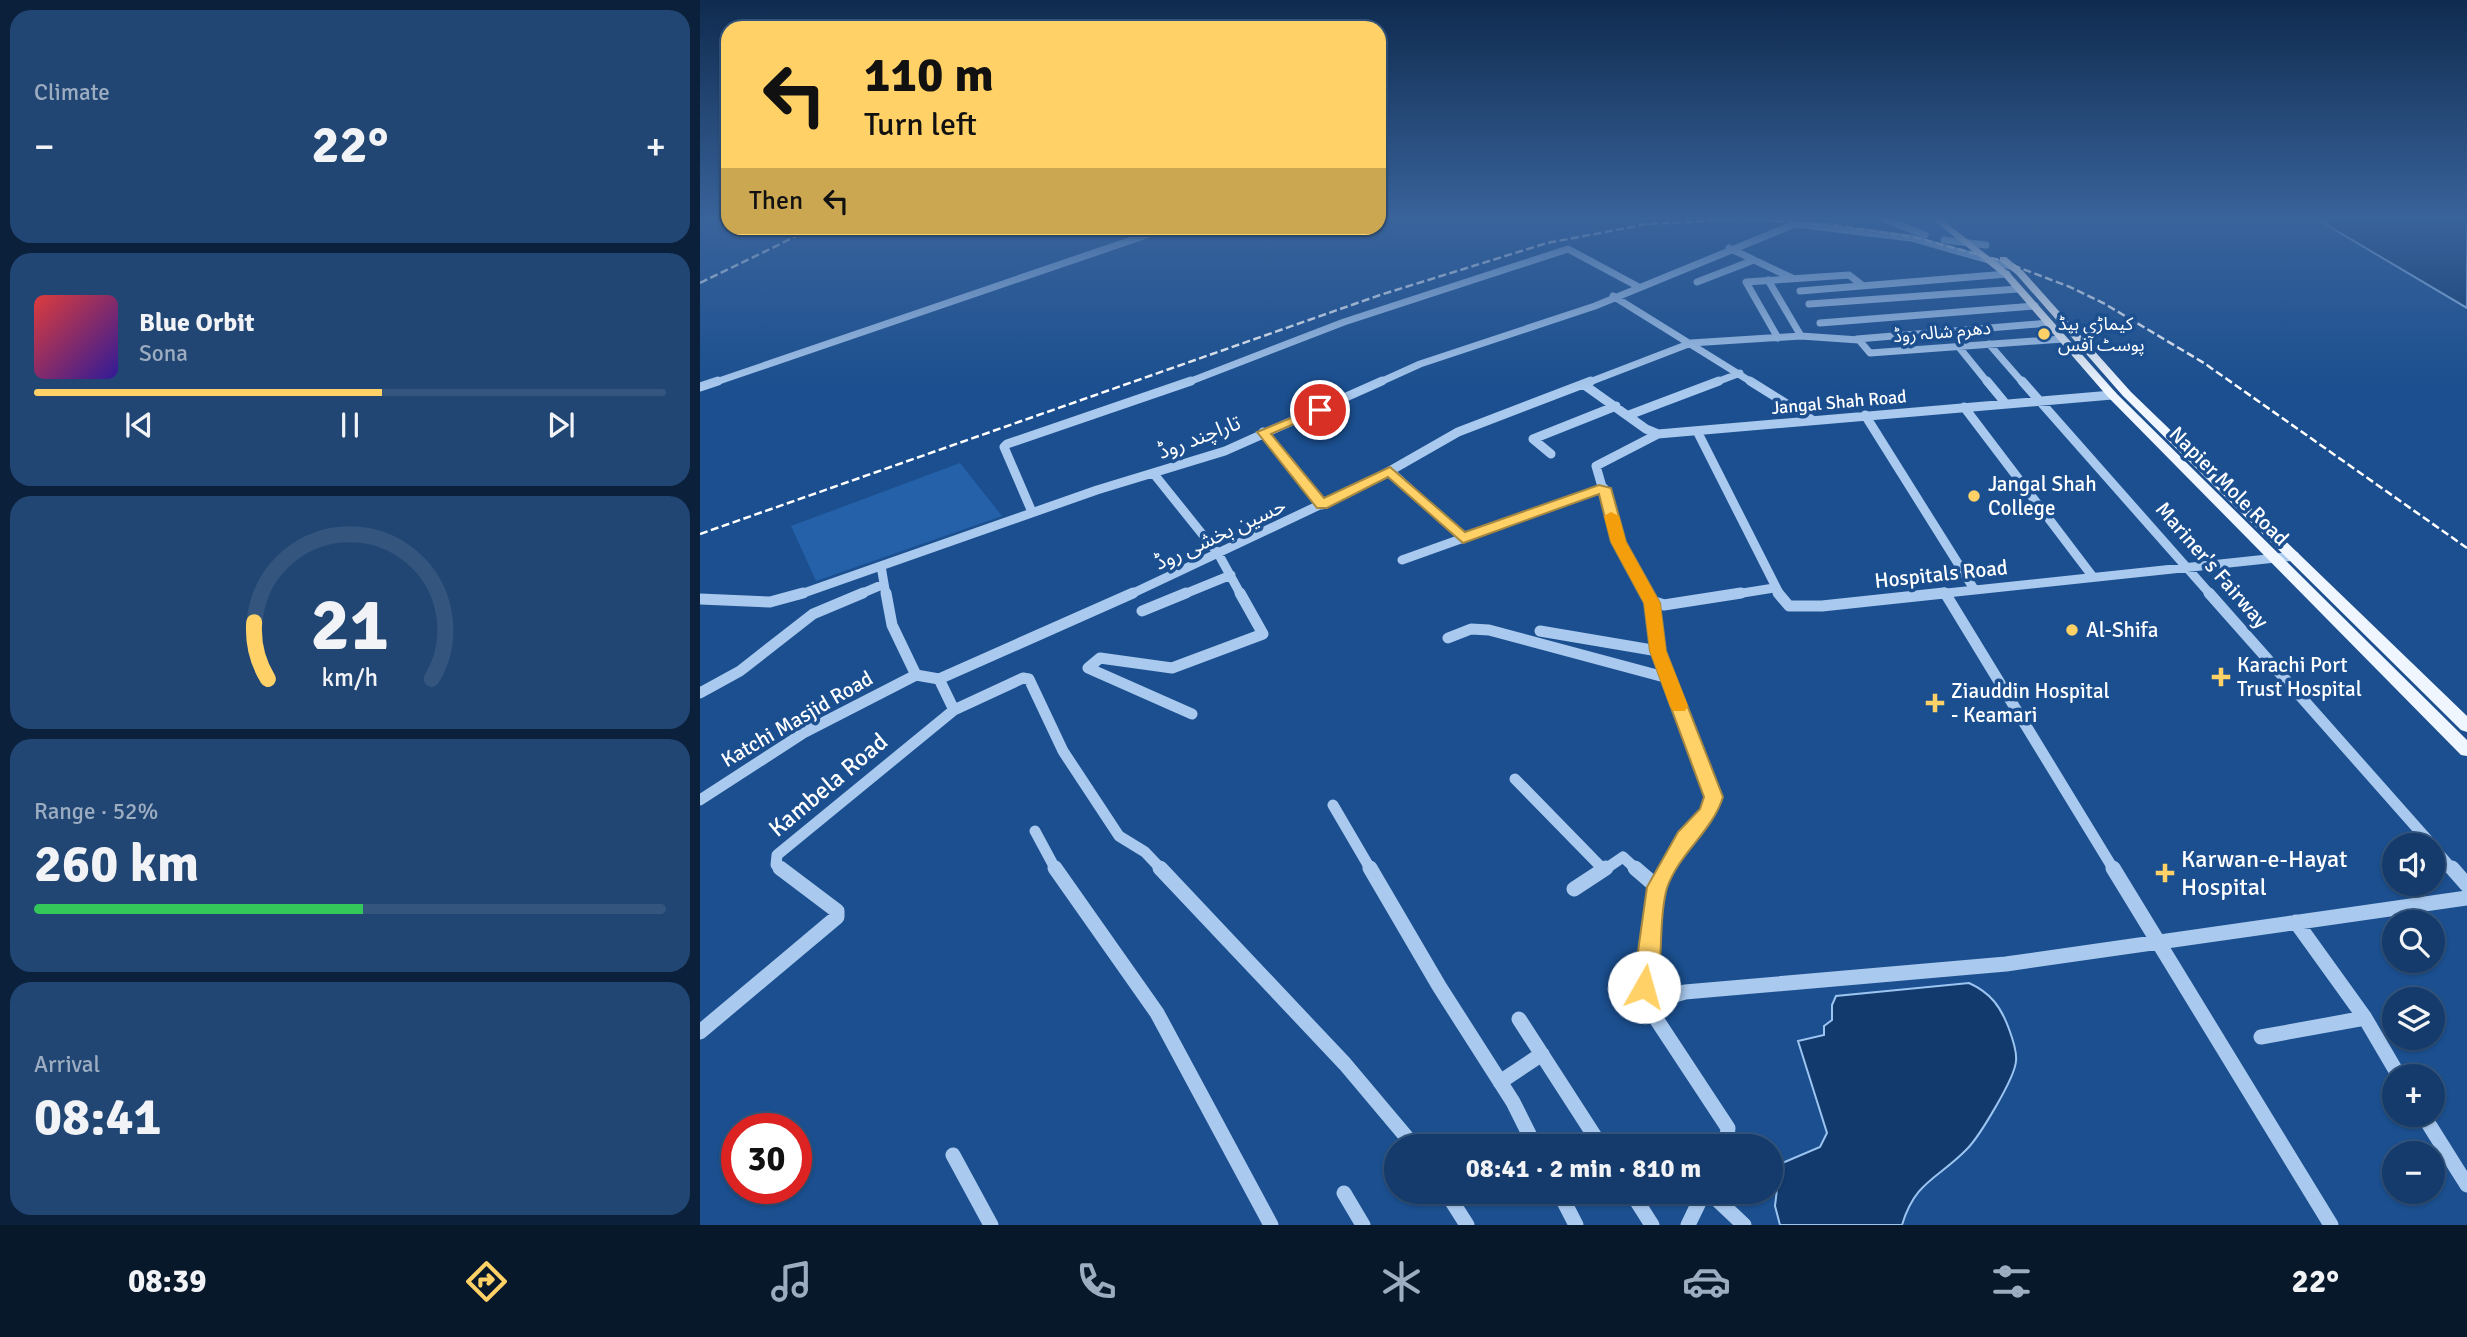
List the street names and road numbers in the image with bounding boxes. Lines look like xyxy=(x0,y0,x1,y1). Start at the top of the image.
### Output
street label: دھرم شالہ روڈ xyxy=(1892,317,1992,350)
street label: Jangal Shah Road xyxy=(1770,385,1908,419)
street label: تاراچند روڈ xyxy=(1154,409,1244,465)
street label: Napier Mole Road xyxy=(2164,421,2294,551)
street label: حسین بخشی روڈ xyxy=(1150,492,1290,576)
street label: Mariner's Fairway xyxy=(2150,496,2274,634)
street label: Hospitals Road xyxy=(1873,554,2009,594)
street label: Katchi Masjid Road xyxy=(717,665,877,773)
street label: Kambela Road xyxy=(762,727,894,843)

